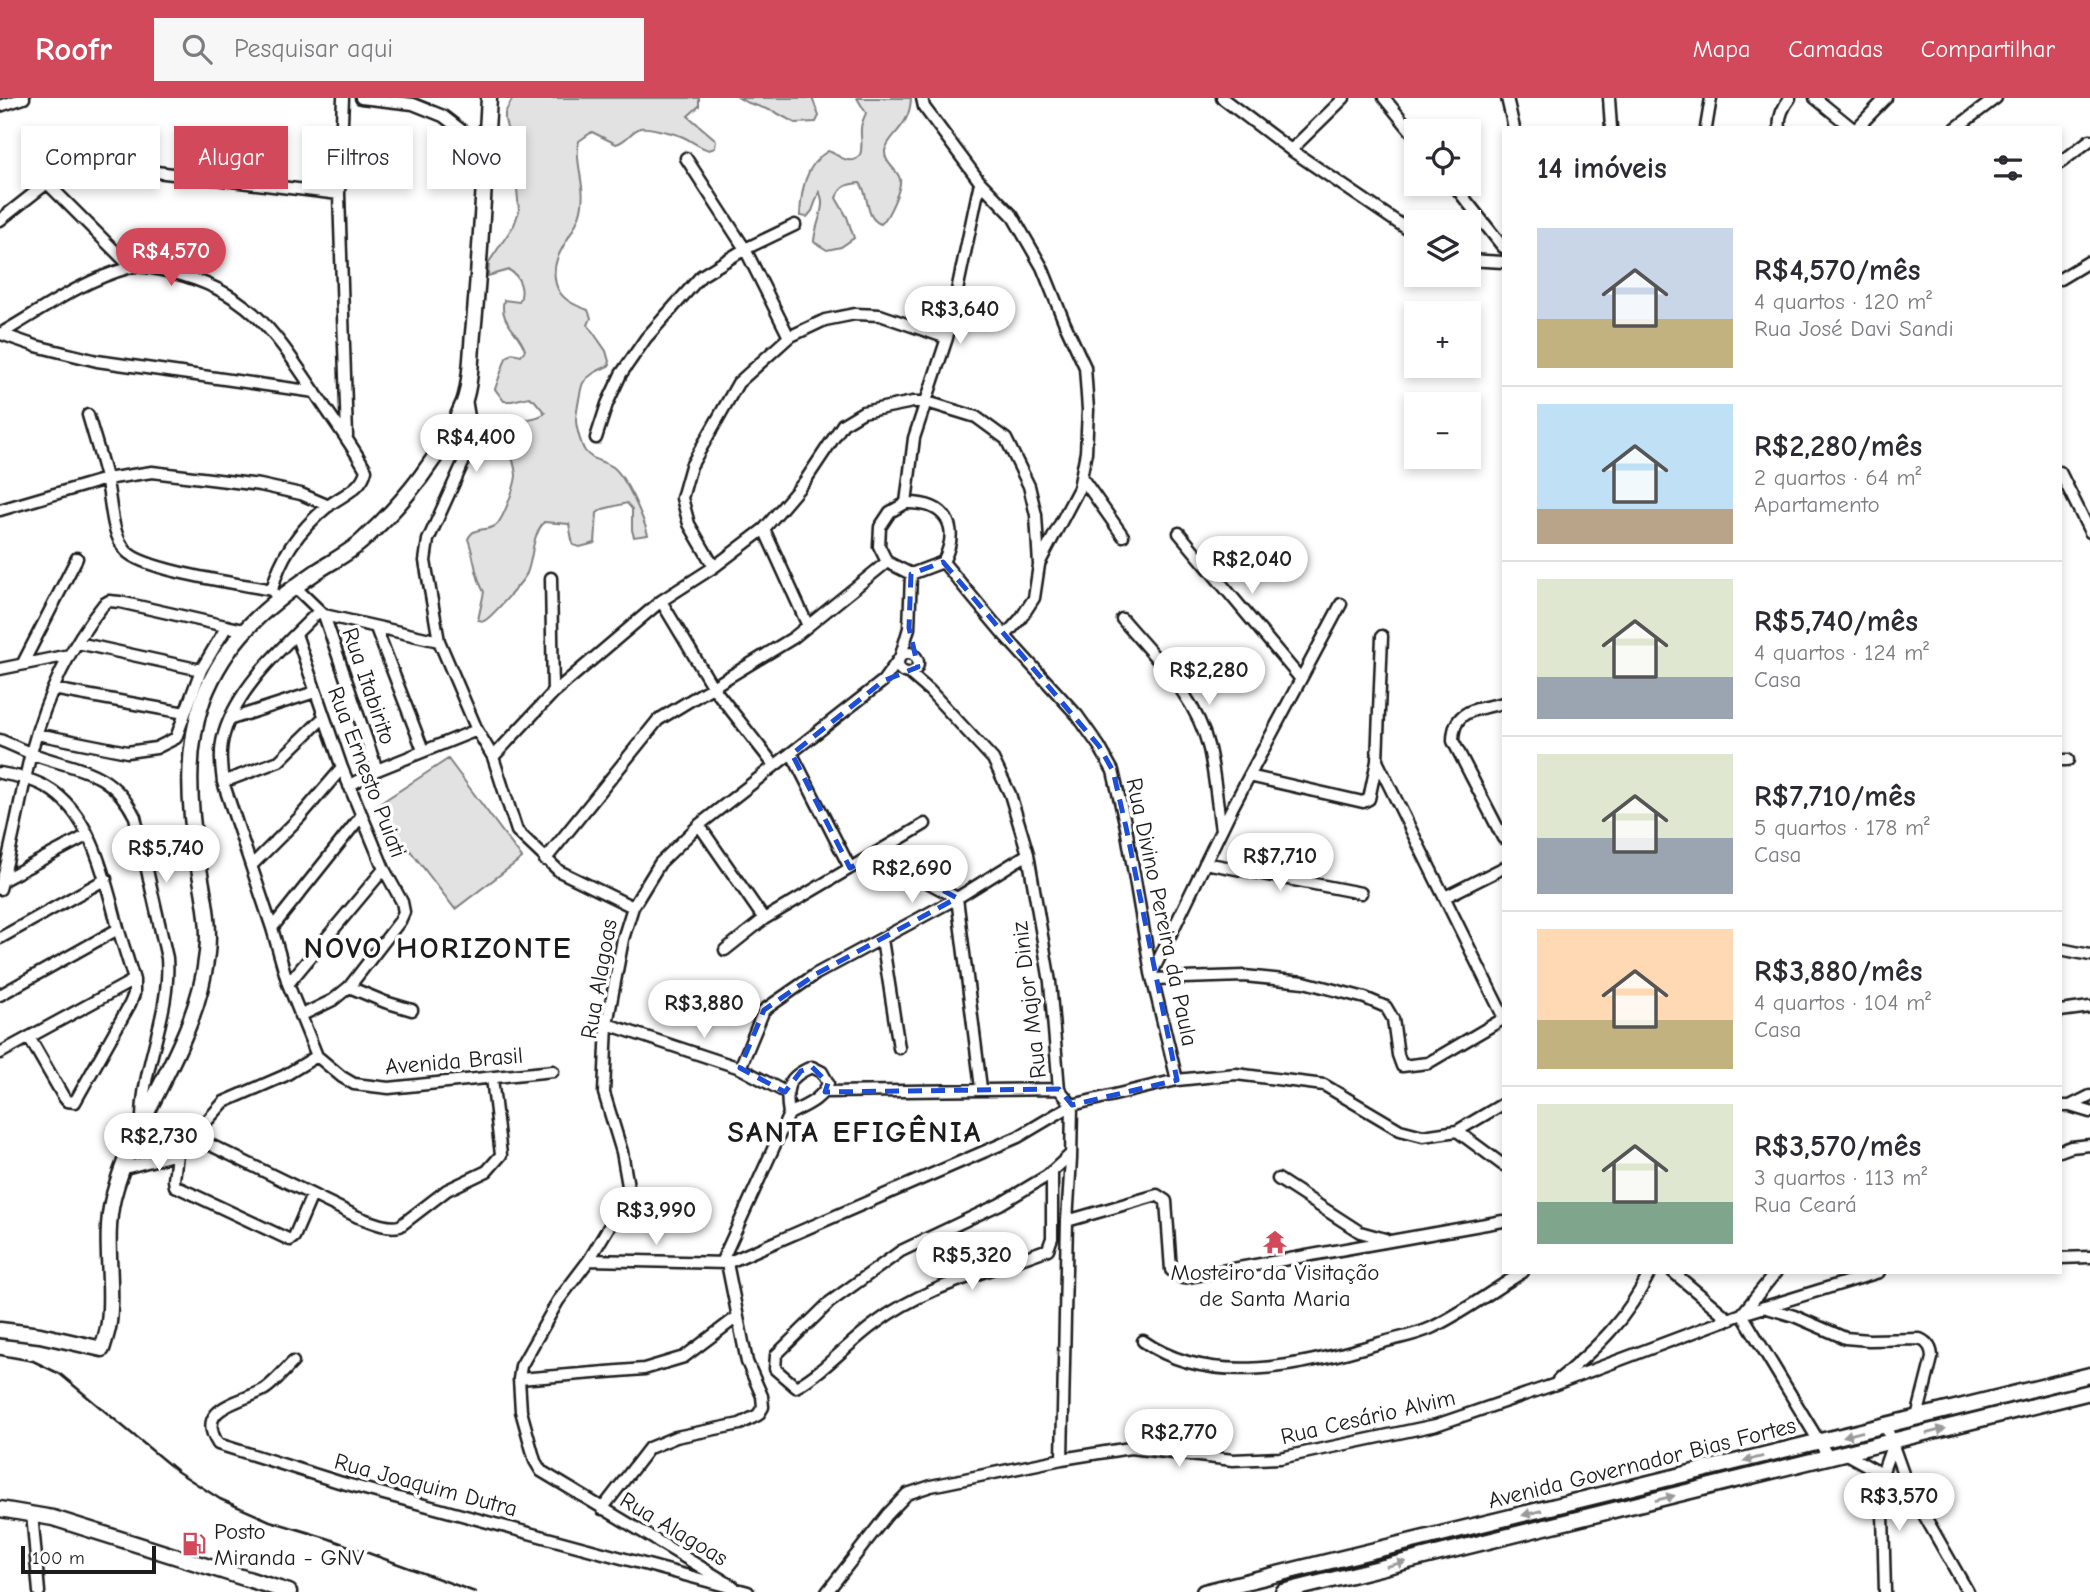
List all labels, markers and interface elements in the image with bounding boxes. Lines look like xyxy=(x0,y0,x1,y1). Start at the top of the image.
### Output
search box xyxy=(154,18,644,81)
text: Roofr xyxy=(35,30,112,68)
icon: search xyxy=(178,30,216,68)
text: Pesquisar aqui xyxy=(234,34,393,64)
text: Mapa xyxy=(1693,35,1750,63)
text: Camadas xyxy=(1788,35,1883,63)
text: Compartilhar xyxy=(1921,35,2055,63)
map controls xyxy=(1404,119,1481,469)
button: locate xyxy=(1404,119,1481,196)
chip: Comprar xyxy=(21,126,160,189)
chip: Alugar xyxy=(174,126,288,189)
chip: Filtros xyxy=(302,126,413,189)
chip: Novo xyxy=(427,126,526,189)
icon: filters xyxy=(1989,149,2027,187)
text: 14 imóveis xyxy=(1537,151,1667,186)
button: layers xyxy=(1404,210,1481,287)
pin: R$4,570 xyxy=(106,228,236,288)
text: R$4,570 xyxy=(132,237,210,264)
text: R$4,570/mês xyxy=(1754,253,1920,288)
icon: home xyxy=(1593,256,1677,340)
pin: R$3,640 xyxy=(895,286,1025,346)
text: 4 quartos · 120 m² xyxy=(1754,288,1932,315)
text: R$3,640 xyxy=(921,295,999,322)
button: + xyxy=(1404,301,1481,378)
text: Rua José Davi Sandi xyxy=(1754,315,1954,342)
button: − xyxy=(1404,392,1481,469)
pin: R$4,400 xyxy=(411,414,541,474)
text: R$4,400 xyxy=(436,423,516,450)
text: R$2,280/mês xyxy=(1754,429,1922,464)
icon: home xyxy=(1593,432,1677,516)
text: 2 quartos · 64 m² xyxy=(1754,464,1921,491)
text: Apartamento xyxy=(1754,491,1880,518)
pin: R$2,040 xyxy=(1187,536,1317,596)
text: R$2,040 xyxy=(1212,545,1292,572)
text: R$5,740/mês xyxy=(1754,604,1918,639)
icon: home xyxy=(1593,607,1677,691)
street label: Rua Itabirito xyxy=(336,624,402,748)
text: 4 quartos · 124 m² xyxy=(1754,639,1929,666)
pin: R$2,280 xyxy=(1144,648,1274,707)
text: R$2,280 xyxy=(1169,656,1249,683)
text: Casa xyxy=(1754,666,1801,693)
street label: Rua Ernesto Puiati xyxy=(322,683,412,861)
street label: Rua Divino Pereira da Paula xyxy=(1120,775,1204,1049)
text: R$7,710/mês xyxy=(1754,779,1916,814)
icon: home xyxy=(1593,782,1677,866)
text: 5 quartos · 178 m² xyxy=(1754,814,1930,841)
pin: R$5,740 xyxy=(101,826,231,885)
text: R$5,740 xyxy=(128,834,204,861)
pin: R$7,710 xyxy=(1215,834,1345,893)
text: Casa xyxy=(1754,841,1801,868)
text: R$7,710 xyxy=(1243,842,1317,869)
pin: R$2,690 xyxy=(847,846,977,905)
text: R$2,690 xyxy=(872,854,952,881)
street label: Rua Alagoas xyxy=(575,917,623,1041)
street label: Rua Major Diniz xyxy=(1006,920,1052,1080)
district label: NOVO HORIZONTE xyxy=(303,931,573,966)
text: R$3,880/mês xyxy=(1754,954,1922,989)
icon: home xyxy=(1593,957,1677,1041)
pin: R$3,880 xyxy=(639,981,769,1040)
text: R$3,880 xyxy=(664,989,744,1016)
text: 4 quartos · 104 m² xyxy=(1754,989,1931,1016)
text: Casa xyxy=(1754,1016,1801,1043)
street label: Avenida Brasil xyxy=(384,1042,524,1080)
pin: R$2,730 xyxy=(94,1114,224,1173)
district label: SANTA EFIGÊNIA xyxy=(728,1114,982,1150)
text: R$2,730 xyxy=(120,1122,198,1149)
text: R$3,570/mês xyxy=(1754,1129,1921,1164)
icon: home xyxy=(1593,1132,1677,1216)
text: 3 quartos · 113 m² xyxy=(1754,1164,1927,1191)
pin: R$3,990 xyxy=(591,1188,721,1247)
text: Rua Ceará xyxy=(1754,1191,1857,1218)
text: R$3,990 xyxy=(616,1196,696,1223)
temple icon: Mosteiro da Visitação de Santa Maria xyxy=(1261,1228,1289,1256)
pin: R$5,320 xyxy=(907,1232,1037,1292)
text: R$5,320 xyxy=(932,1241,1012,1268)
place label: Mosteiro da Visitação de Santa Maria xyxy=(1170,1259,1380,1312)
street label: Rua Cesário Alvim xyxy=(1278,1384,1458,1450)
pin: R$2,770 xyxy=(1114,1410,1244,1469)
street label: Avenida Governador Bias Fortes xyxy=(1485,1412,1799,1514)
text: R$2,770 xyxy=(1141,1418,1217,1445)
one-way arrow xyxy=(1925,1425,1947,1436)
one-way arrow xyxy=(1842,1429,1864,1440)
street label: Rua Joaquim Dutra xyxy=(331,1448,521,1522)
one-way arrow xyxy=(1742,1454,1764,1465)
pin: R$3,570 xyxy=(1834,1474,1964,1533)
text: R$3,570 xyxy=(1860,1482,1938,1509)
street label: Rua Alagoas xyxy=(615,1486,733,1572)
one-way arrow xyxy=(1654,1492,1676,1503)
one-way arrow xyxy=(1521,1508,1543,1519)
place label: Posto Miranda - GNV xyxy=(214,1518,365,1571)
fuel station icon: Posto Miranda - GNV xyxy=(180,1530,208,1558)
scale bar xyxy=(21,1543,156,1575)
text: 100 m xyxy=(32,1547,85,1569)
one-way arrow xyxy=(1386,1558,1408,1569)

